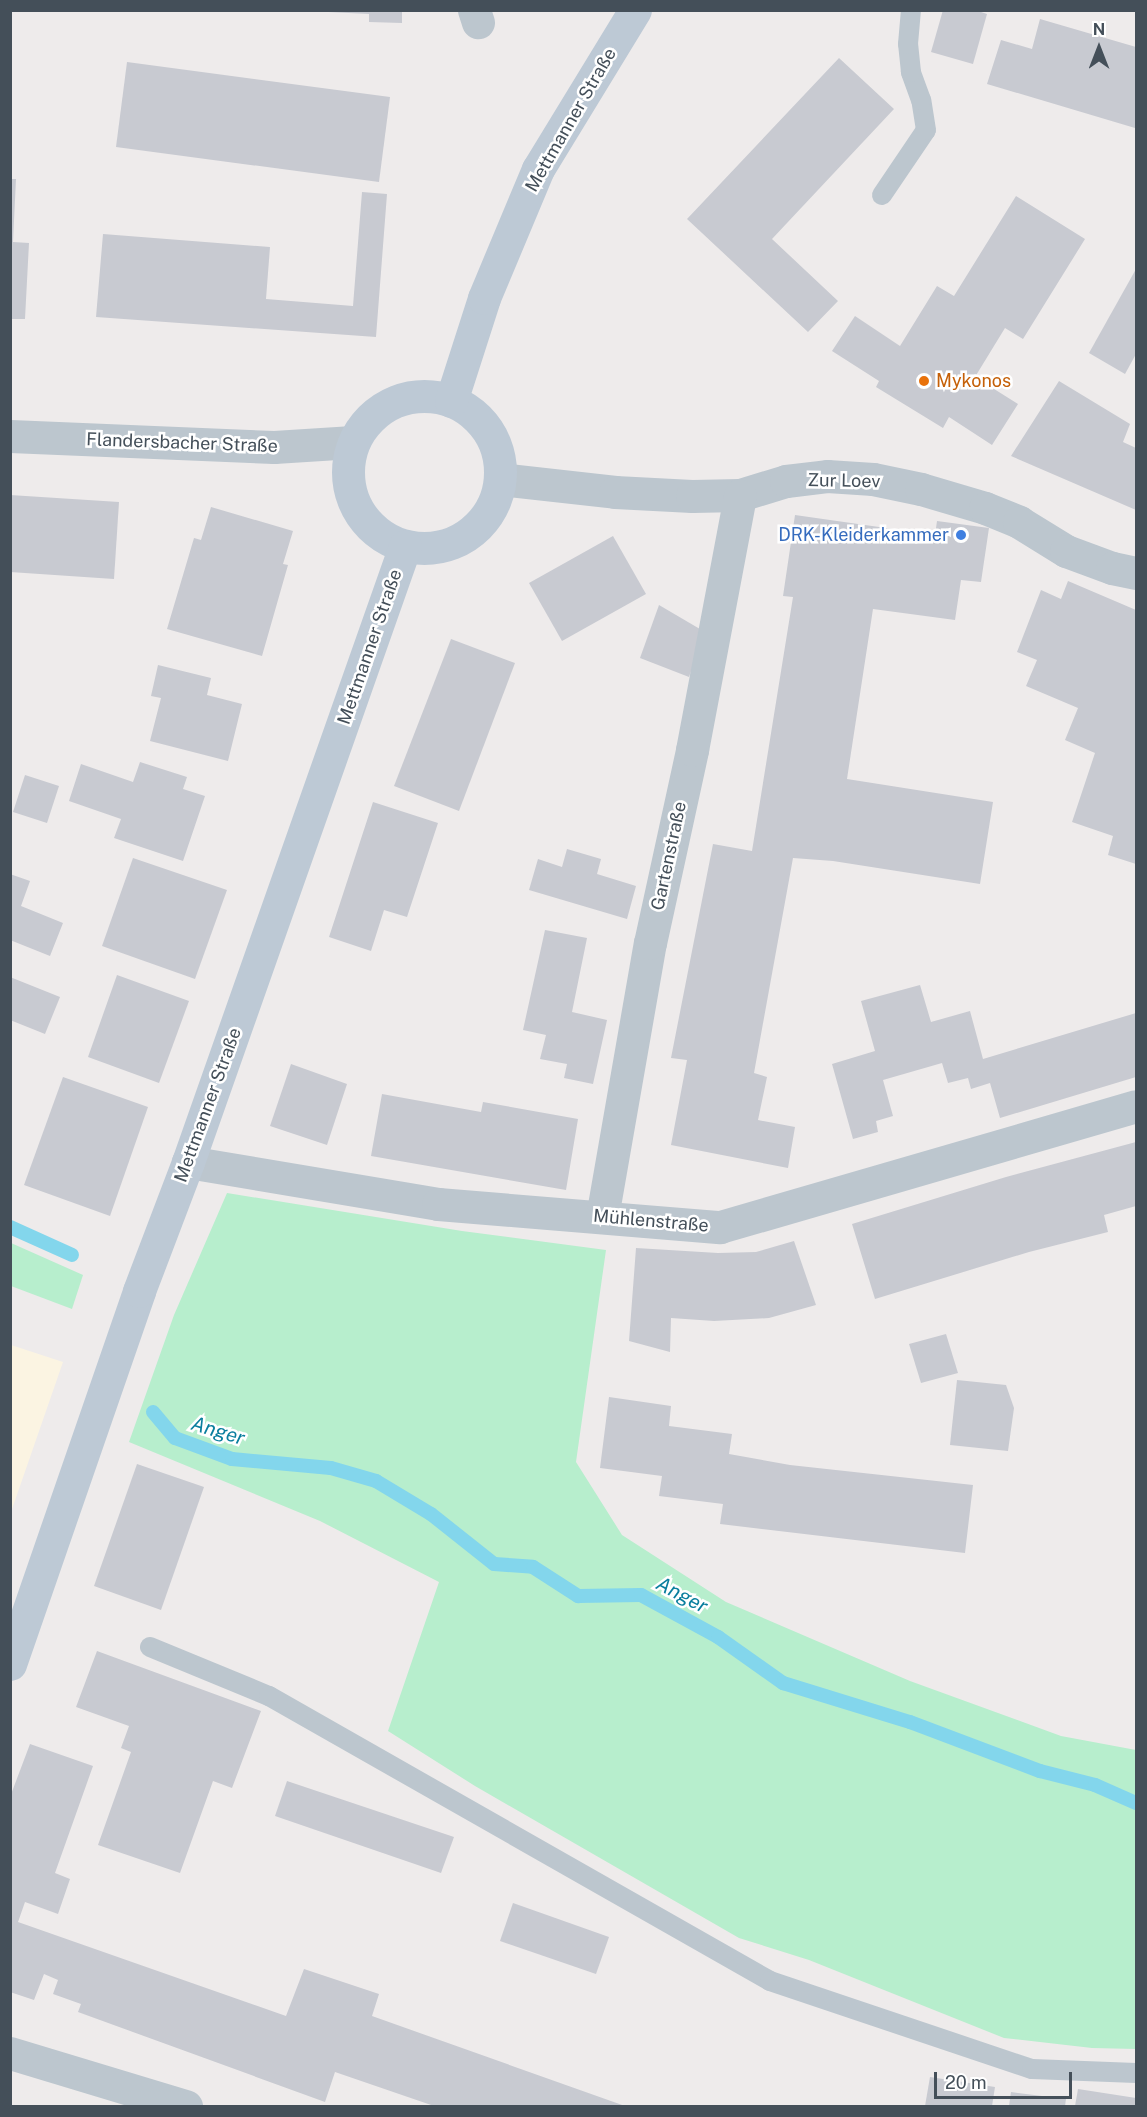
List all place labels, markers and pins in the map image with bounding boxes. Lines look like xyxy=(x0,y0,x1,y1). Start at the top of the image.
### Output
place label: Mykonos xyxy=(936,370,1011,392)
marker: Mykonos xyxy=(917,374,931,388)
place label: DRK-Kleiderkammer xyxy=(778,524,949,546)
marker: DRK-Kleiderkammer xyxy=(954,528,968,542)

